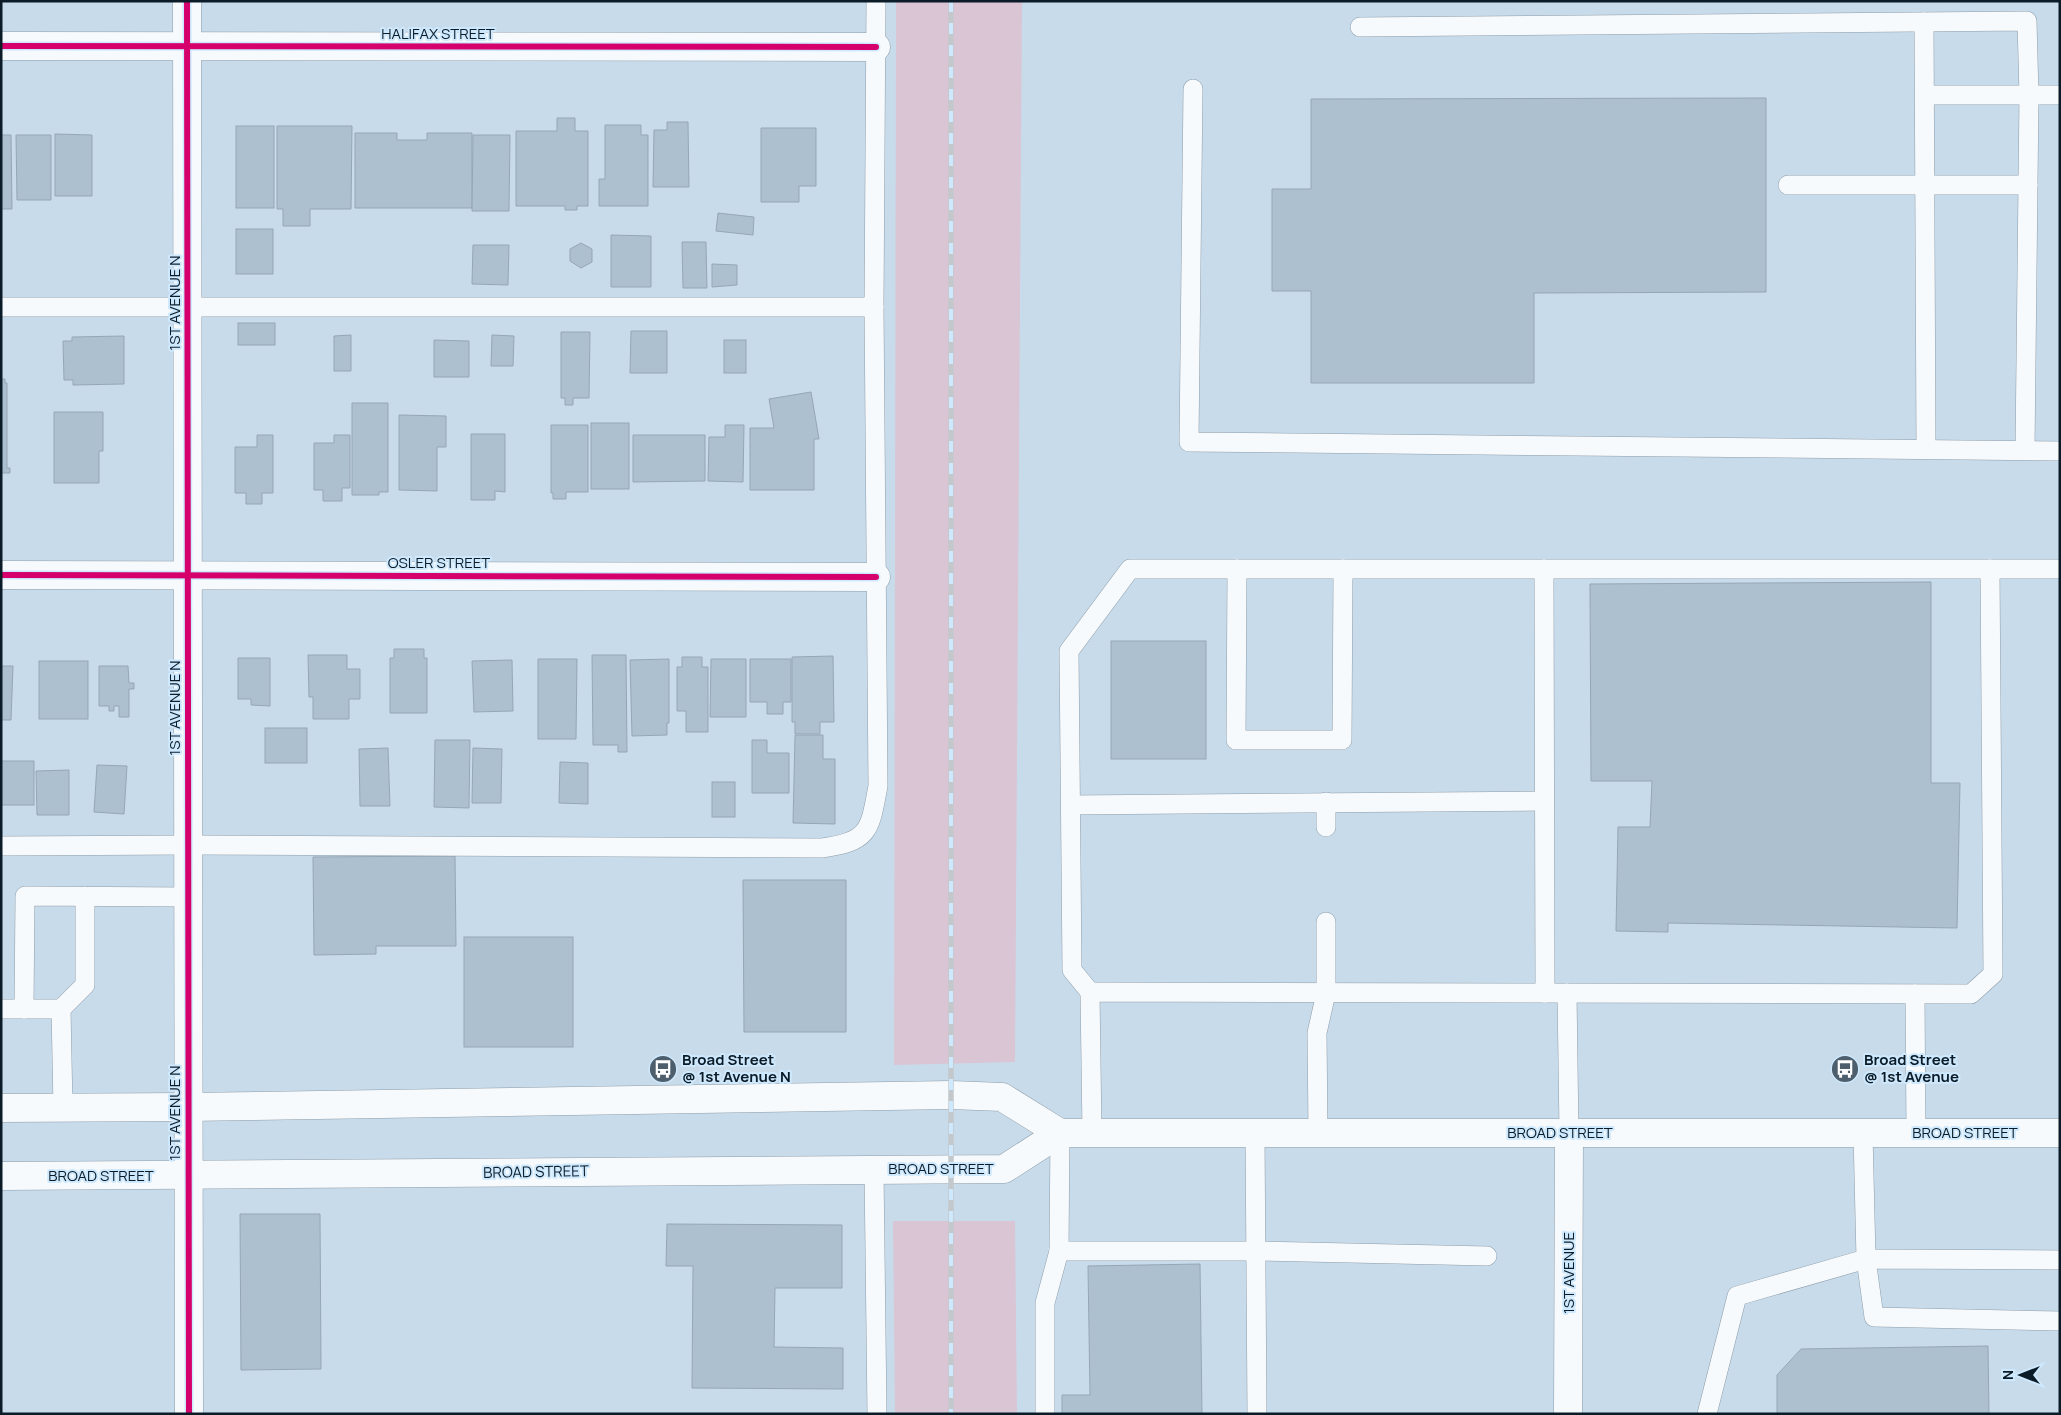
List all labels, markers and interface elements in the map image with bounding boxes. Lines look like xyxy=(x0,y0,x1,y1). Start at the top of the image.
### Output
street label: HALIFAX STREET xyxy=(381,23,495,44)
street label: 1ST AVENUE N xyxy=(164,255,185,351)
street label: OSLER STREET xyxy=(388,552,490,573)
street label: 1ST AVENUE N xyxy=(164,660,185,756)
place label: Broad Street @ 1st Avenue N xyxy=(682,1049,791,1087)
place label: Broad Street @ 1st Avenue xyxy=(1864,1049,1959,1087)
bus stop icon: Broad Street @ 1st Avenue N xyxy=(648,1054,678,1084)
bus stop icon: Broad Street @ 1st Avenue xyxy=(1830,1054,1860,1084)
street label: 1ST AVENUE N xyxy=(164,1065,185,1161)
street label: BROAD STREET xyxy=(1507,1122,1613,1143)
street label: BROAD STREET xyxy=(1912,1122,2018,1143)
street label: BROAD STREET xyxy=(888,1158,994,1179)
street label: BROAD STREET xyxy=(483,1160,589,1183)
street label: BROAD STREET xyxy=(48,1165,154,1186)
street label: 1ST AVENUE xyxy=(1558,1232,1579,1314)
north arrow xyxy=(1996,1350,2046,1400)
text: N xyxy=(1998,1370,2017,1380)

